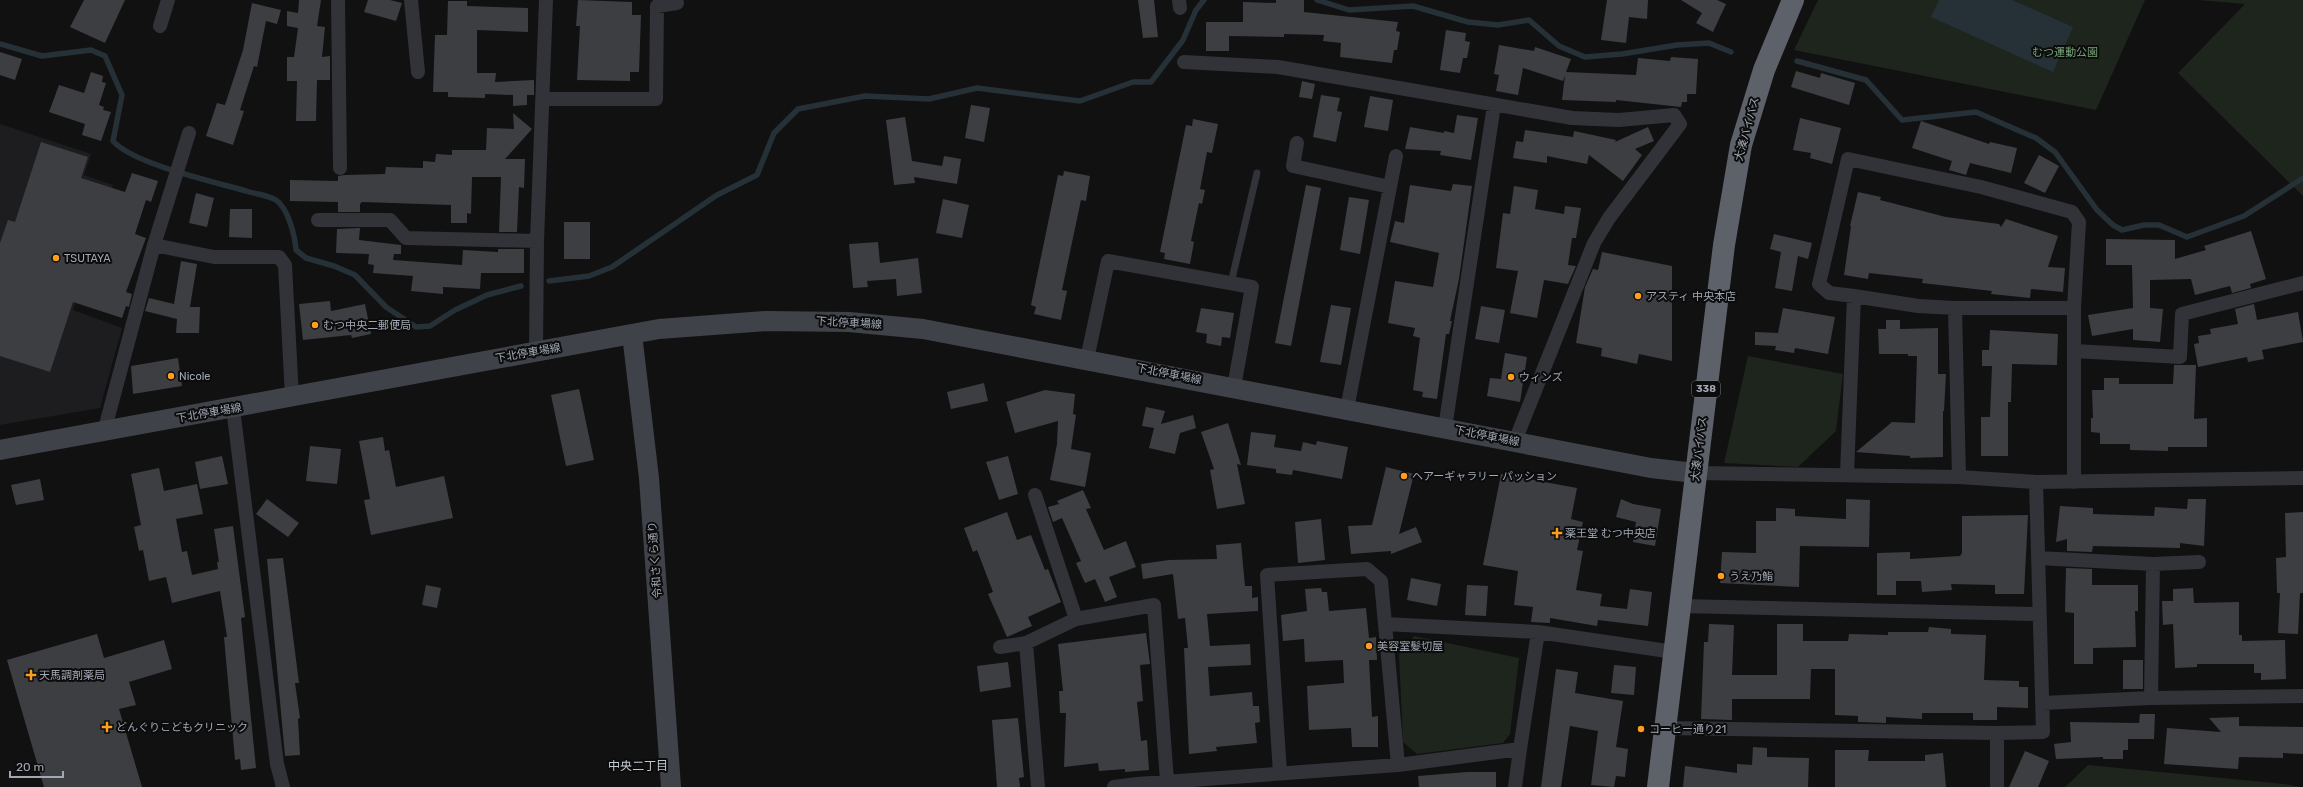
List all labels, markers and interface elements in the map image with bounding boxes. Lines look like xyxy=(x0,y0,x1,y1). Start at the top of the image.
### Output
park label: むつ運動公園 xyxy=(2032,46,2098,59)
street label: 大湊バイパス xyxy=(1732,96,1762,162)
place label: TSUTAYA xyxy=(64,252,111,265)
marker: TSUTAYA xyxy=(51,253,61,263)
place label: アスティ 中央本店 xyxy=(1646,290,1736,303)
marker: アスティ 中央本店 xyxy=(1633,291,1643,301)
street label: 下北停車場線 xyxy=(816,315,882,331)
place label: むつ中央二郵便局 xyxy=(323,319,411,332)
marker: むつ中央二郵便局 xyxy=(310,320,320,330)
street label: 下北停車場線 xyxy=(494,341,562,365)
street label: 下北停車場線 xyxy=(1135,361,1203,387)
place label: Nicole xyxy=(179,370,211,383)
marker: Nicole xyxy=(166,371,176,381)
place label: ウィンズ xyxy=(1519,371,1563,384)
marker: ウィンズ xyxy=(1506,372,1516,382)
road number: 338 xyxy=(1692,381,1720,397)
street label: 下北停車場線 xyxy=(175,401,243,425)
street label: 大湊バイパス xyxy=(1689,416,1709,482)
street label: 下北停車場線 xyxy=(1453,423,1521,449)
place label: ヘアーギャラリー パッション xyxy=(1412,470,1557,483)
marker: ヘアーギャラリー パッション xyxy=(1399,471,1409,481)
street label: 令和さくら通り xyxy=(646,521,664,599)
place label: 薬王堂 むつ中央店 xyxy=(1565,527,1656,540)
marker: 薬王堂 むつ中央店 xyxy=(1552,528,1562,538)
place label: うえ乃鮨 xyxy=(1729,570,1773,583)
marker: うえ乃鮨 xyxy=(1716,571,1726,581)
place label: 美容室髪切屋 xyxy=(1377,640,1443,653)
marker: 美容室髪切屋 xyxy=(1364,641,1374,651)
place label: 天馬調剤薬局 xyxy=(39,669,105,682)
marker: 天馬調剤薬局 xyxy=(26,670,36,680)
marker: どんぐりこどもクリニック xyxy=(101,721,113,733)
place label: どんぐりこどもクリニック xyxy=(116,721,248,734)
place label: コーヒー通り21 xyxy=(1649,723,1726,736)
marker: コーヒー通り21 xyxy=(1636,724,1646,734)
scale bar xyxy=(10,753,63,779)
district label: 中央二丁目 xyxy=(608,759,668,773)
text: 20 m xyxy=(16,760,44,774)

